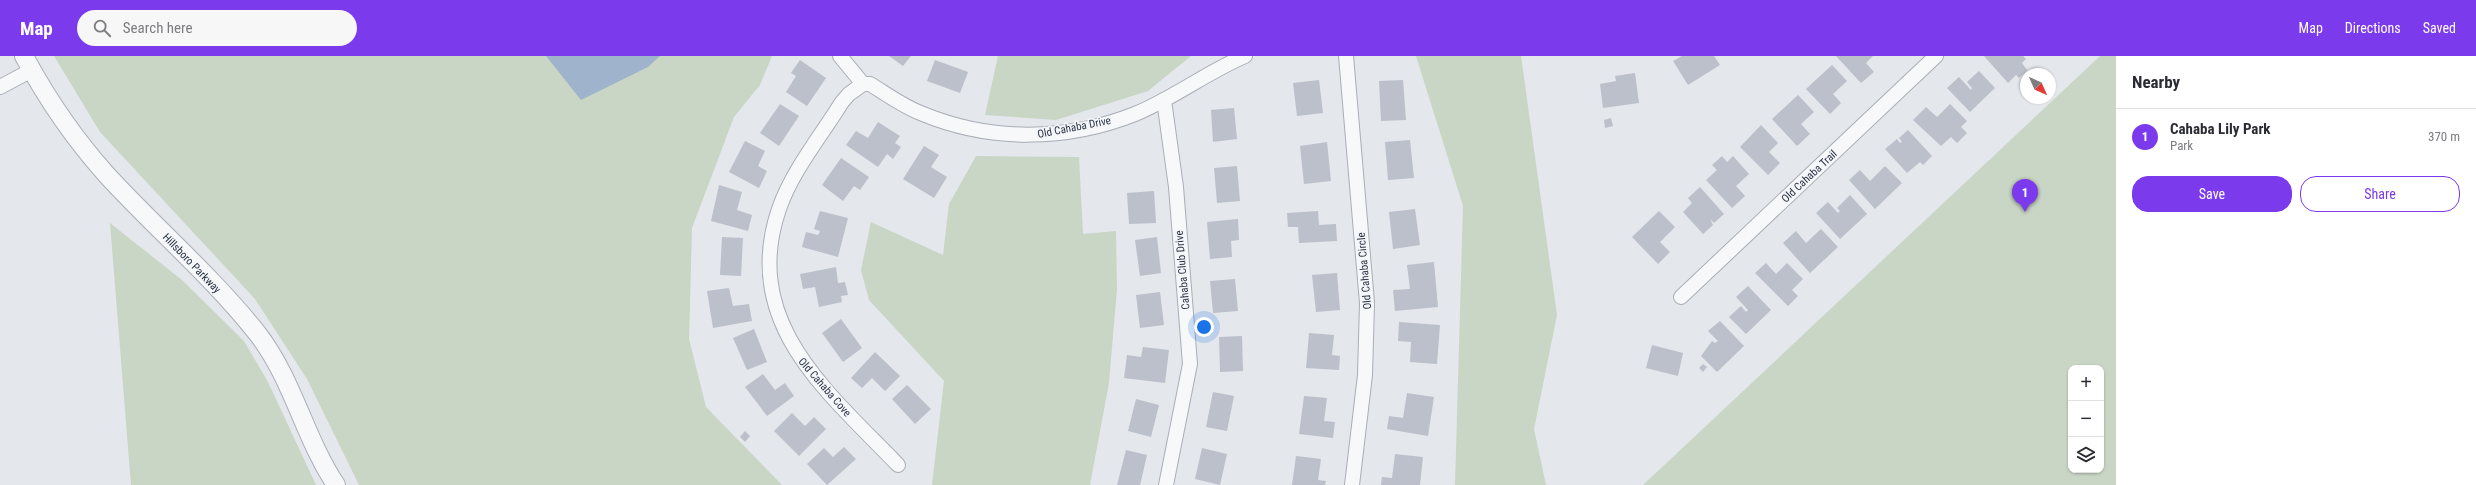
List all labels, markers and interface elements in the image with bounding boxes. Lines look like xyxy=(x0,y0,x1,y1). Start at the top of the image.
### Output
search box xyxy=(77,10,357,46)
text: Map xyxy=(20,17,53,40)
icon: search xyxy=(91,17,113,39)
text: Search here xyxy=(123,19,193,37)
text: Map xyxy=(2299,20,2323,36)
text: Directions xyxy=(2345,20,2401,36)
text: Saved xyxy=(2423,20,2456,36)
north arrow xyxy=(2020,68,2056,104)
text: Nearby xyxy=(2132,72,2180,92)
street label: Old Cahaba Drive xyxy=(1036,114,1112,141)
text: Cahaba Lily Park xyxy=(2170,120,2271,138)
text: 1 xyxy=(2142,129,2148,144)
text: 370 m xyxy=(2428,129,2460,144)
text: Park xyxy=(2170,138,2193,153)
street label: Old Cahaba Trail xyxy=(1779,147,1840,205)
button: Save xyxy=(2132,176,2292,212)
button: Share xyxy=(2300,176,2460,212)
pin: 1 xyxy=(2012,179,2038,212)
street label: Cahaba Club Drive xyxy=(1173,230,1192,310)
street label: Hillsboro Parkway xyxy=(160,231,224,296)
street label: Old Cahaba Circle xyxy=(1355,232,1374,310)
your location xyxy=(1194,317,1214,337)
street label: Old Cahaba Cove xyxy=(795,355,854,419)
map controls xyxy=(2068,365,2104,473)
button: + xyxy=(2068,365,2104,401)
button: − xyxy=(2068,401,2104,437)
button: layers xyxy=(2068,437,2104,473)

